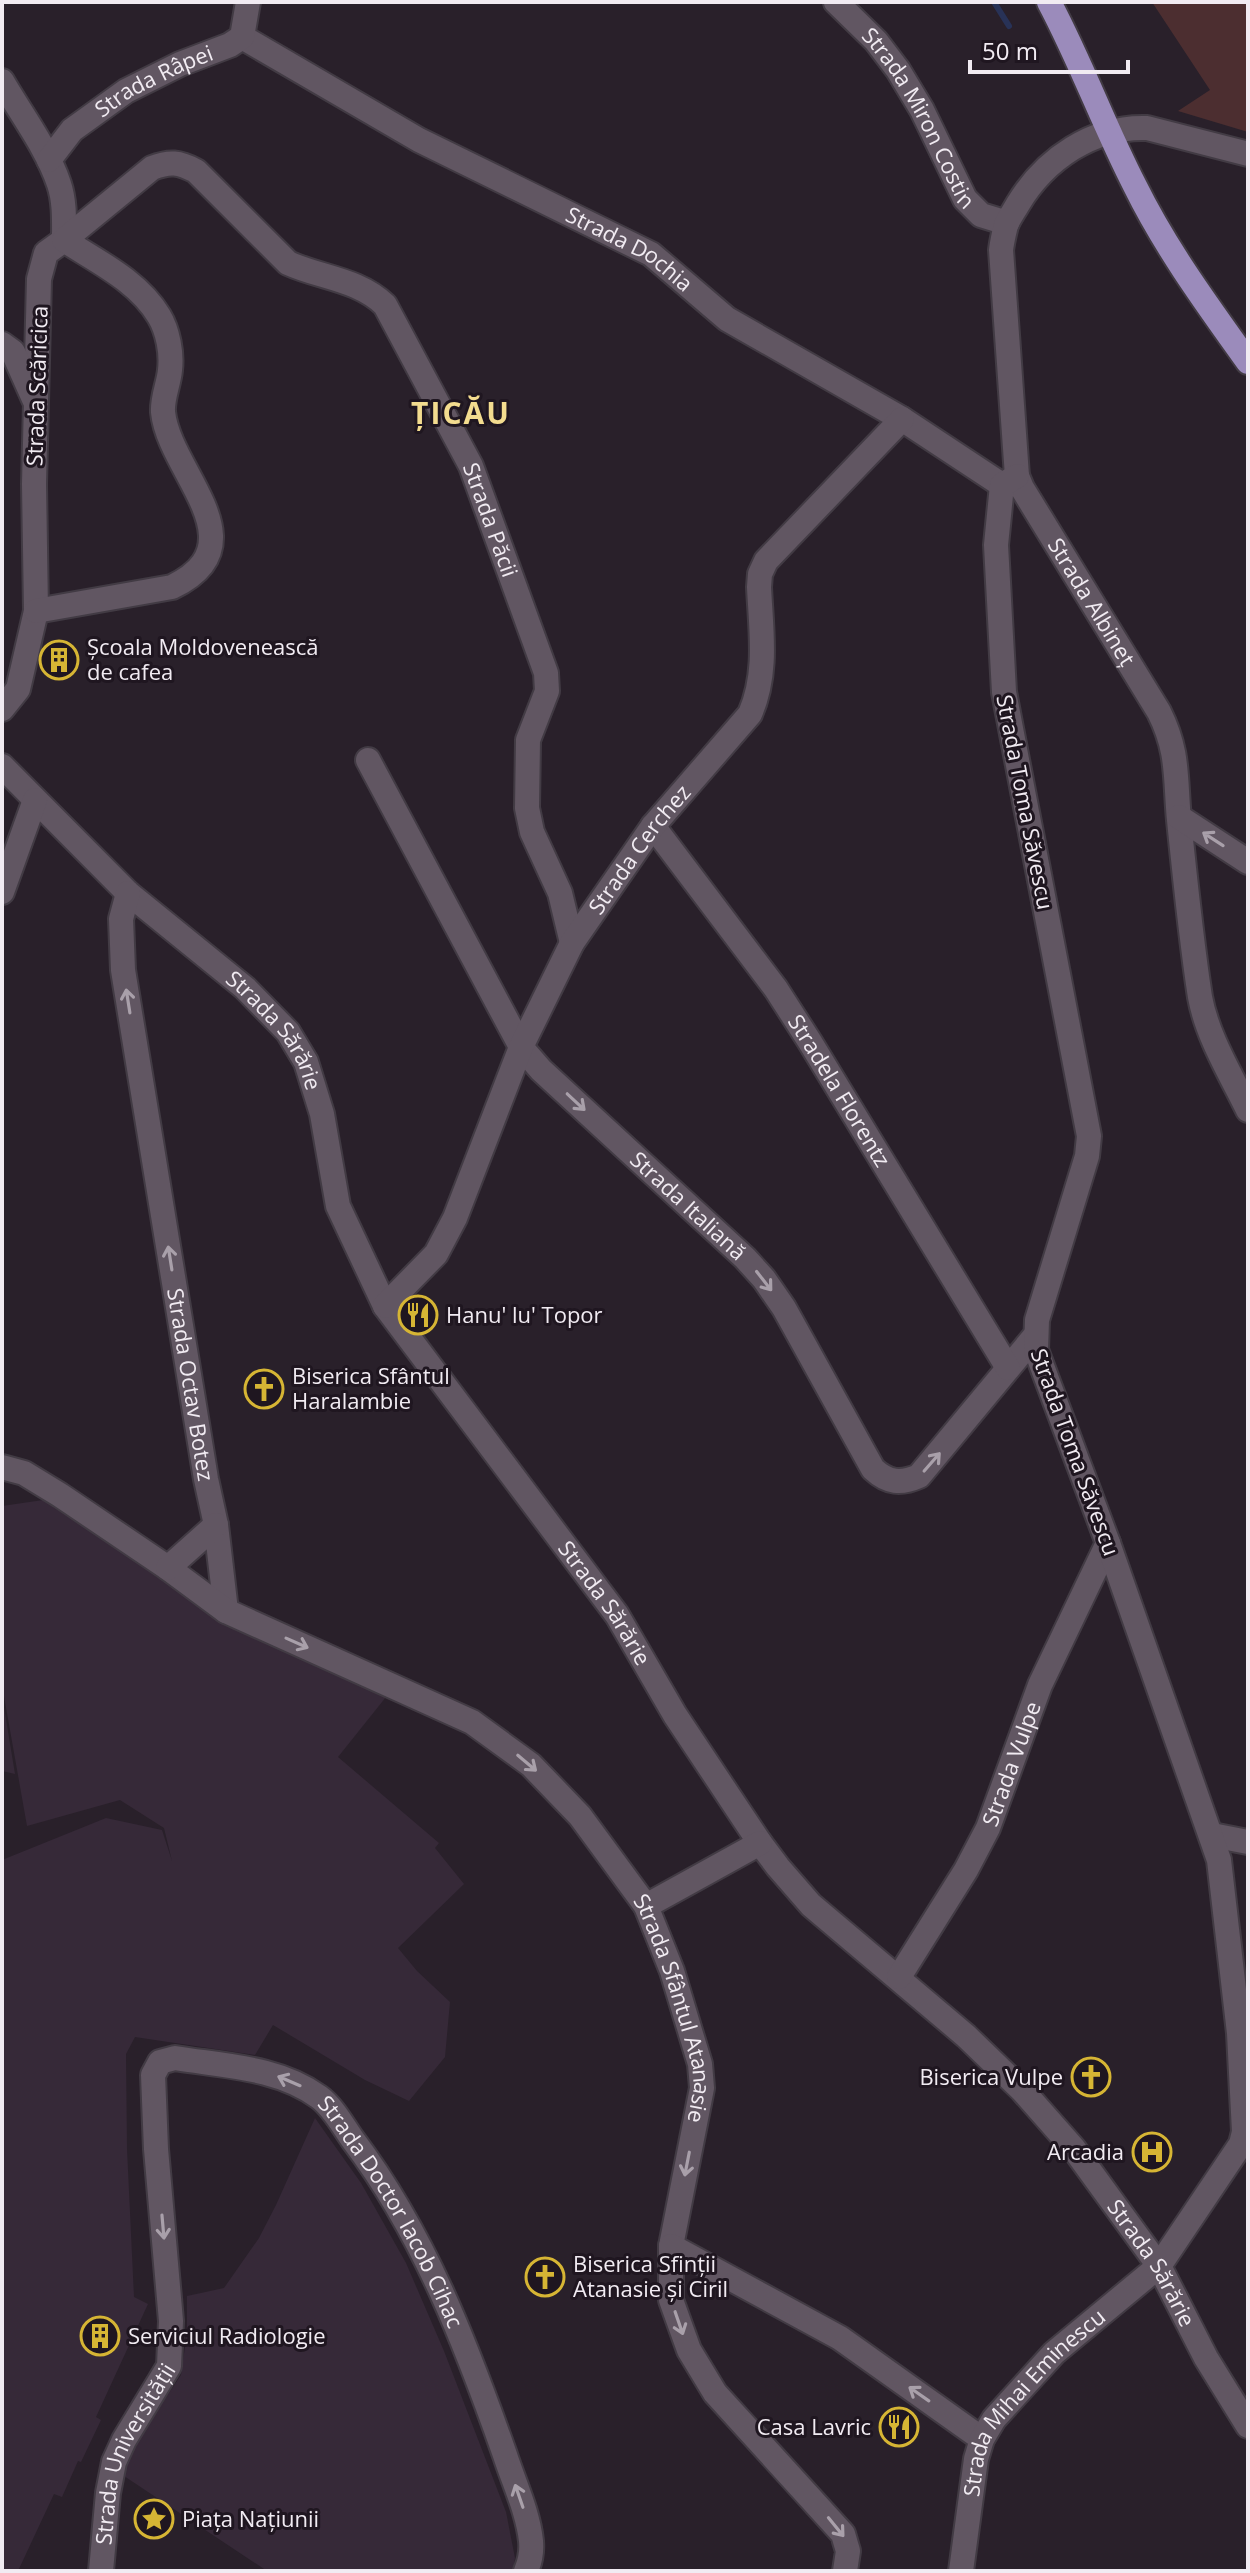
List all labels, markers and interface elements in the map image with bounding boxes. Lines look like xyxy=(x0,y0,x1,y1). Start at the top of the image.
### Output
street label: Strada Miron Costin xyxy=(856,20,982,215)
scale bar xyxy=(970,24,1128,74)
text: 50 m xyxy=(982,34,1038,67)
street label: Strada Râpei xyxy=(88,37,217,123)
street label: Strada Dochia xyxy=(561,199,700,297)
street label: Strada Scăricica xyxy=(18,305,54,467)
district label: ȚICĂU xyxy=(411,392,511,433)
street label: Strada Păcii xyxy=(457,458,526,581)
street label: Strada Albineț xyxy=(1042,532,1143,671)
place label: Școala Moldovenească de cafea xyxy=(87,631,318,686)
building icon: Școala Moldovenească de cafea xyxy=(38,639,80,681)
street label: Strada Toma Săvescu xyxy=(990,692,1062,912)
street label: Strada Cerchez xyxy=(581,778,697,920)
one-way arrow xyxy=(1203,831,1225,848)
street label: Strada Sărărie xyxy=(221,963,330,1093)
one-way arrow xyxy=(120,989,135,1014)
street label: Stradela Florentz xyxy=(782,1008,898,1172)
one-way arrow xyxy=(565,1093,585,1111)
street label: Strada Italiană xyxy=(624,1144,754,1266)
one-way arrow xyxy=(162,1246,177,1271)
one-way arrow xyxy=(755,1270,773,1291)
street label: Strada Octav Botez xyxy=(161,1286,222,1483)
restaurant icon: Hanu' lu' Topor xyxy=(397,1294,439,1336)
place label: Hanu' lu' Topor xyxy=(446,1299,603,1329)
street label: Strada Toma Săvescu xyxy=(1025,1344,1127,1559)
place label: Biserica Sfântul Haralambie xyxy=(292,1360,450,1415)
church icon: Biserica Sfântul Haralambie xyxy=(243,1368,285,1410)
one-way arrow xyxy=(923,1452,941,1473)
street label: Strada Sărărie xyxy=(552,1534,659,1670)
one-way arrow xyxy=(285,1636,309,1651)
street label: Strada Vulpe xyxy=(974,1697,1047,1830)
one-way arrow xyxy=(516,1754,536,1772)
street label: Strada Sfântul Atanasie xyxy=(628,1887,719,2126)
church icon: Biserica Vulpe xyxy=(1070,2056,1112,2098)
place label: Biserica Vulpe xyxy=(919,2061,1063,2091)
one-way arrow xyxy=(277,2072,301,2087)
street label: Strada Doctor Iacob Cihac xyxy=(312,2088,471,2332)
hospital icon: Arcadia xyxy=(1131,2131,1173,2173)
place label: Arcadia xyxy=(1047,2136,1124,2166)
one-way arrow xyxy=(679,2151,694,2177)
street label: Strada Sărărie xyxy=(1101,2193,1203,2331)
one-way arrow xyxy=(156,2213,171,2240)
place label: Biserica Sfinții Atanasie și Ciril xyxy=(573,2248,728,2303)
church icon: Biserica Sfinții Atanasie și Ciril xyxy=(524,2256,566,2298)
street label: Strada Mihai Eminescu xyxy=(955,2301,1111,2498)
one-way arrow xyxy=(673,2310,687,2334)
building icon: Serviciul Radiologie xyxy=(79,2315,121,2357)
place label: Serviciul Radiologie xyxy=(128,2320,326,2350)
street label: Strada Universității xyxy=(87,2357,181,2546)
one-way arrow xyxy=(908,2386,930,2402)
restaurant icon: Casa Lavric xyxy=(878,2406,920,2448)
place label: Casa Lavric xyxy=(757,2411,871,2441)
one-way arrow xyxy=(510,2483,525,2508)
place icon: Piața Națiunii xyxy=(133,2498,175,2540)
place label: Piața Națiunii xyxy=(182,2503,319,2533)
one-way arrow xyxy=(827,2516,845,2537)

